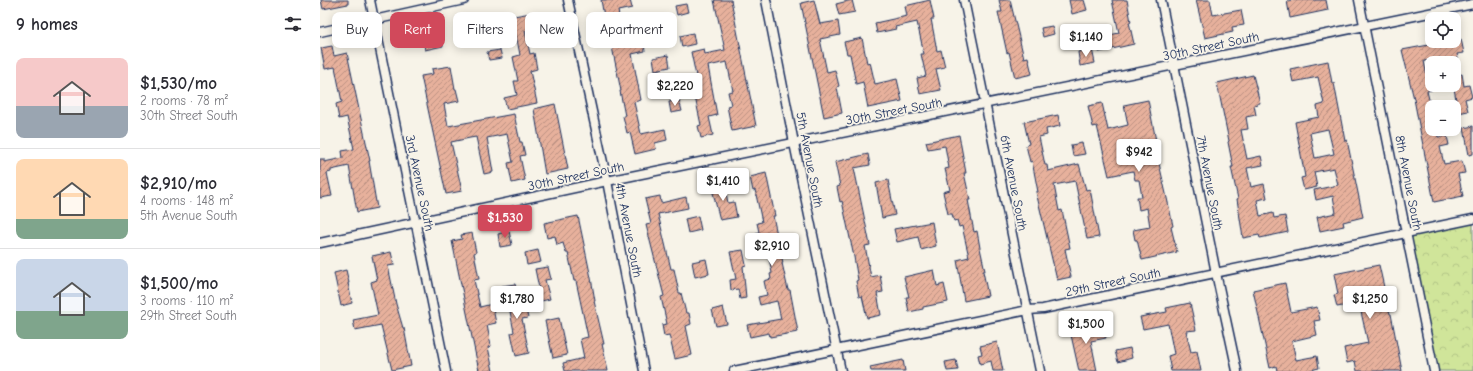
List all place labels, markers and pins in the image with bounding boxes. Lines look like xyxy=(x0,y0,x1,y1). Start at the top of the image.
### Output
pin: $1,140 xyxy=(1053,24,1119,58)
pin: $2,220 xyxy=(642,73,708,107)
pin: $942 xyxy=(1115,139,1163,173)
pin: $1,410 xyxy=(690,168,756,202)
pin: $1,530 xyxy=(472,205,538,239)
pin: $2,910 xyxy=(739,233,805,267)
pin: $1,780 xyxy=(484,286,550,320)
pin: $1,250 xyxy=(1337,286,1403,320)
pin: $1,500 xyxy=(1053,311,1119,345)

